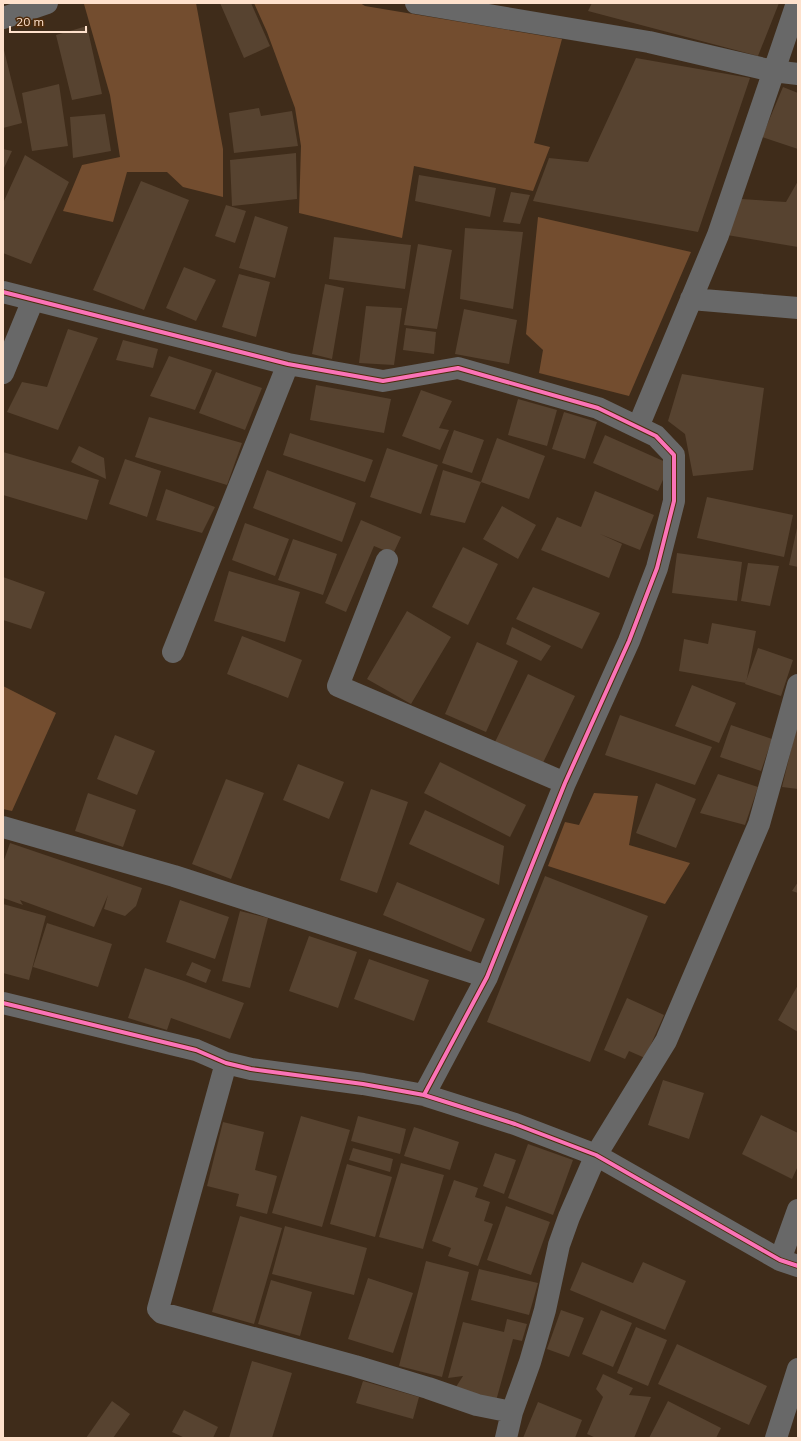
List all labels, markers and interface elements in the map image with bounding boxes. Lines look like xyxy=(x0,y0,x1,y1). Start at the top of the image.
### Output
scale bar xyxy=(10,8,86,34)
text: 20 m xyxy=(16,14,44,29)

